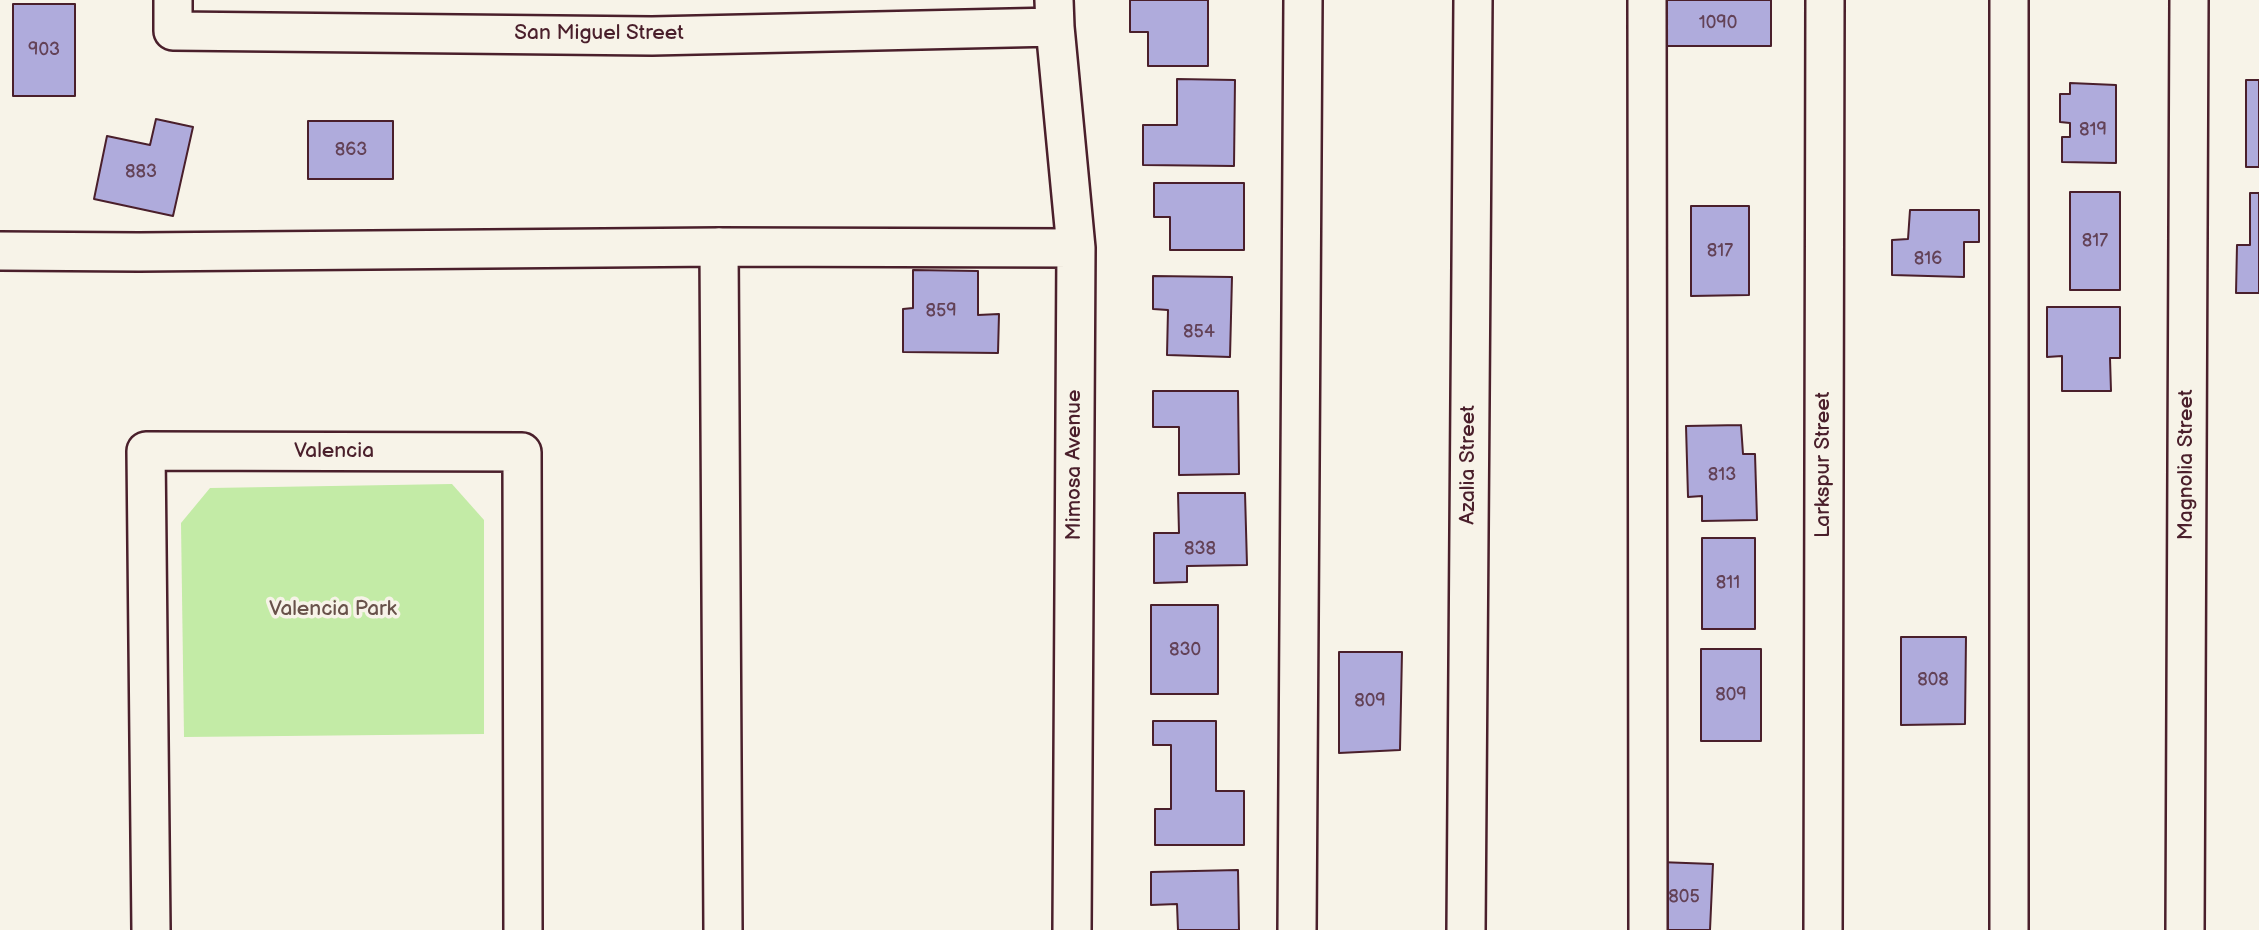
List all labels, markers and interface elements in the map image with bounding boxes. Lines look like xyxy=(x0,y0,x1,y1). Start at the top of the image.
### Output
house number: 1090 xyxy=(1699,12,1737,34)
street label: San Miguel Street xyxy=(514,21,684,47)
house number: 903 xyxy=(28,39,60,61)
house number: 819 xyxy=(2079,119,2107,141)
house number: 863 xyxy=(335,139,367,161)
house number: 883 xyxy=(125,161,157,183)
house number: 817 xyxy=(2082,230,2108,252)
house number: 817 xyxy=(1707,240,1733,262)
house number: 816 xyxy=(1914,248,1942,270)
house number: 859 xyxy=(925,300,957,322)
house number: 854 xyxy=(1183,321,1215,343)
street label: Mimosa Avenue xyxy=(1062,390,1088,540)
street label: Magnolia Street xyxy=(2174,390,2200,540)
street label: Larkspur Street xyxy=(1811,392,1837,538)
street label: Azalia Street xyxy=(1456,405,1482,525)
street label: Valencia xyxy=(294,439,374,465)
house number: 813 xyxy=(1708,464,1736,486)
house number: 838 xyxy=(1184,538,1216,560)
house number: 811 xyxy=(1716,572,1740,594)
park label: Valencia Park xyxy=(269,597,397,623)
house number: 830 xyxy=(1169,639,1201,661)
house number: 808 xyxy=(1917,669,1949,691)
house number: 809 xyxy=(1715,684,1747,706)
house number: 809 xyxy=(1354,690,1386,712)
house number: 805 xyxy=(1668,886,1700,908)

